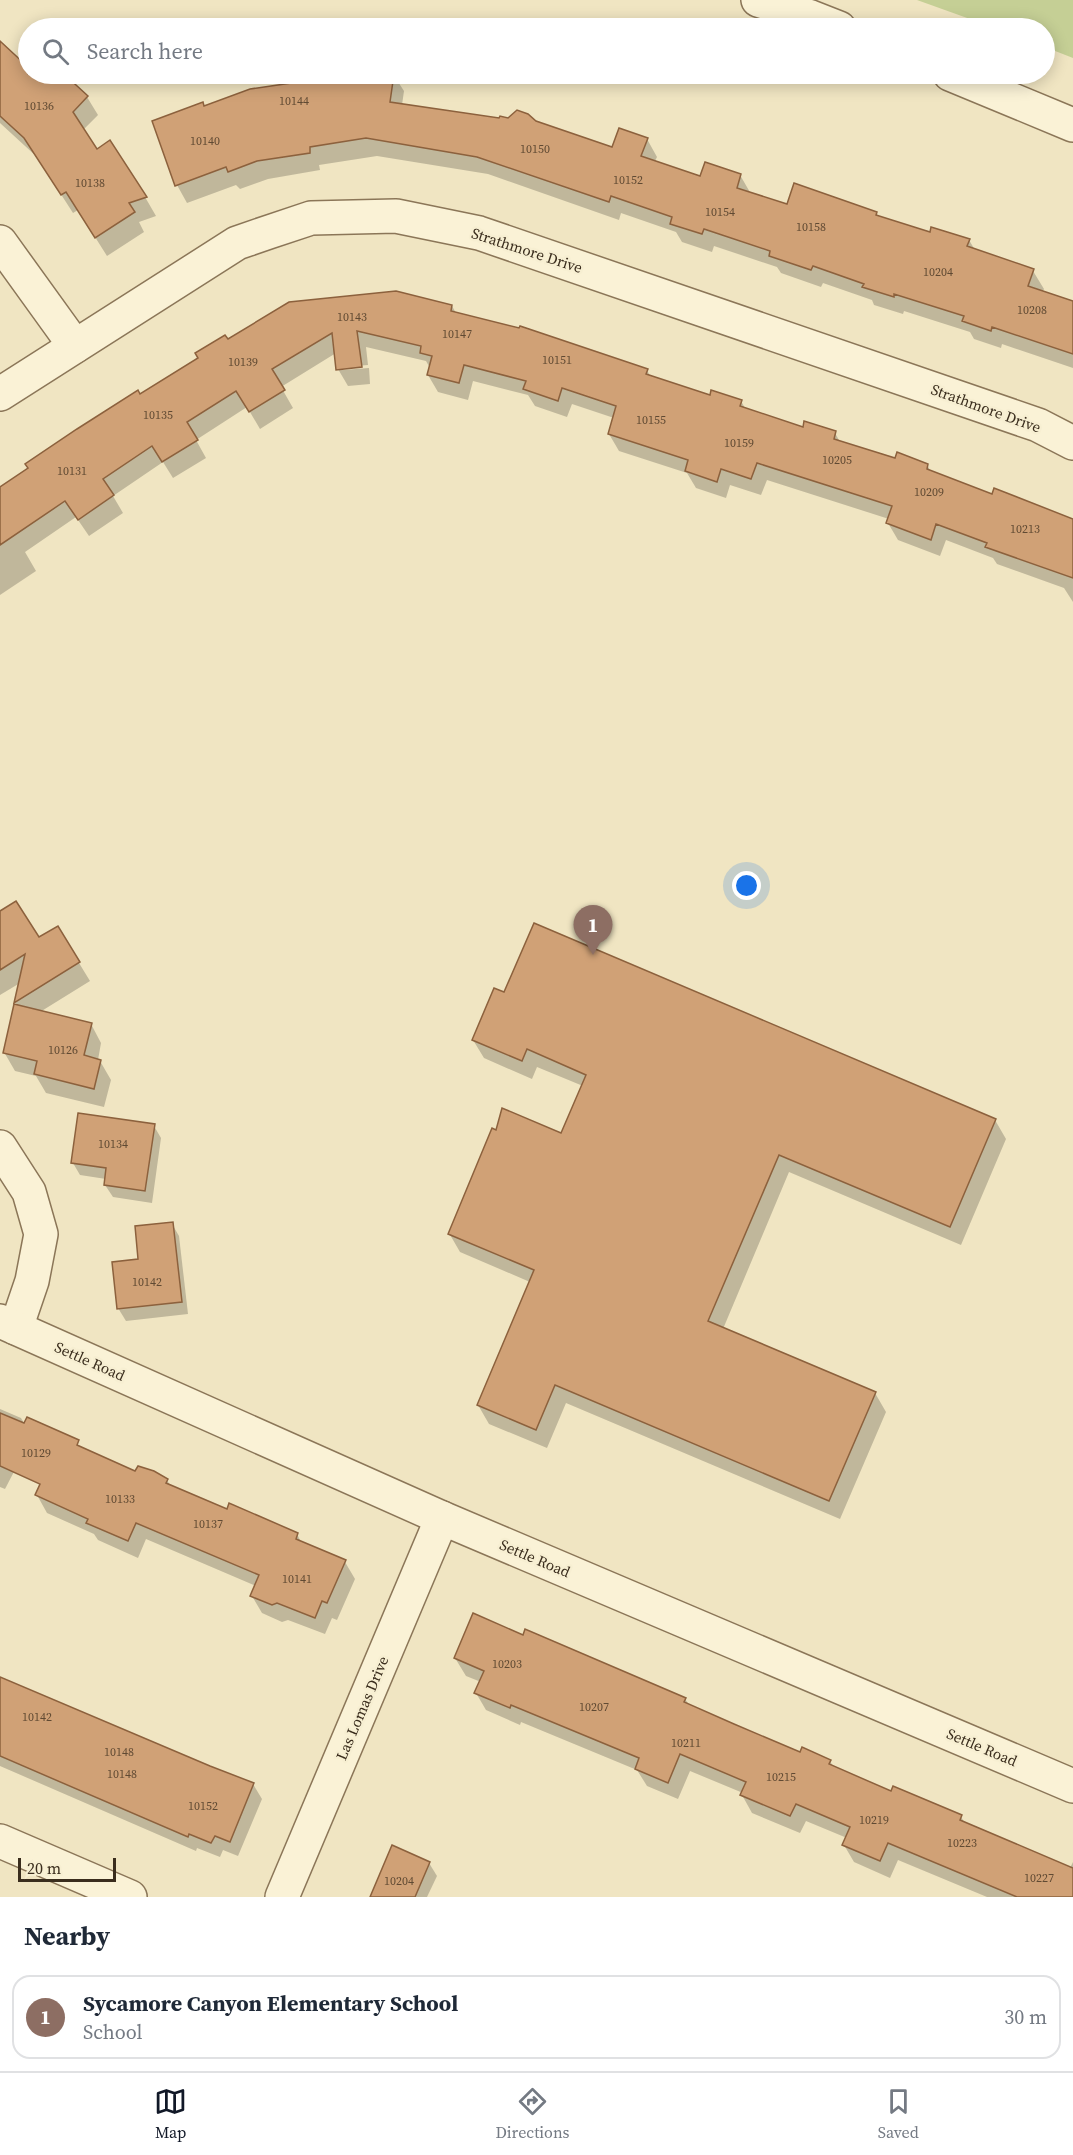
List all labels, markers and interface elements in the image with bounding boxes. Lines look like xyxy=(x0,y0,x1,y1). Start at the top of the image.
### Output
search box xyxy=(18,18,1055,84)
icon: search xyxy=(39,35,72,68)
text: Search here xyxy=(87,36,203,66)
house number: 10144 xyxy=(279,93,309,109)
house number: 10136 xyxy=(24,98,54,114)
house number: 10140 xyxy=(190,133,220,149)
house number: 10150 xyxy=(520,141,550,157)
house number: 10152 xyxy=(613,172,643,188)
house number: 10138 xyxy=(75,175,105,191)
house number: 10154 xyxy=(705,204,735,220)
house number: 10158 xyxy=(796,219,826,235)
street label: Strathmore Drive xyxy=(469,222,585,278)
house number: 10204 xyxy=(923,264,953,280)
house number: 10208 xyxy=(1017,302,1047,318)
house number: 10143 xyxy=(337,309,367,325)
house number: 10147 xyxy=(442,326,472,342)
house number: 10151 xyxy=(542,352,572,368)
house number: 10139 xyxy=(228,354,258,370)
street label: Strathmore Drive xyxy=(928,378,1044,438)
house number: 10135 xyxy=(143,407,173,423)
house number: 10155 xyxy=(636,412,666,428)
house number: 10159 xyxy=(724,435,754,451)
house number: 10205 xyxy=(822,452,852,468)
house number: 10131 xyxy=(57,463,87,479)
house number: 10209 xyxy=(914,484,944,500)
house number: 10213 xyxy=(1010,521,1040,537)
your location xyxy=(732,871,761,900)
pin: 1 xyxy=(574,906,612,955)
house number: 10126 xyxy=(48,1042,78,1058)
house number: 10134 xyxy=(98,1136,128,1152)
house number: 10142 xyxy=(132,1274,162,1290)
street label: Settle Road xyxy=(52,1336,129,1386)
house number: 10129 xyxy=(21,1445,51,1461)
house number: 10133 xyxy=(105,1491,135,1507)
house number: 10137 xyxy=(193,1516,223,1532)
street label: Settle Road xyxy=(496,1534,574,1582)
house number: 10141 xyxy=(282,1571,312,1587)
street label: Las Lomas Drive xyxy=(331,1652,394,1763)
house number: 10203 xyxy=(492,1656,522,1672)
house number: 10207 xyxy=(579,1699,609,1715)
house number: 10142 xyxy=(22,1709,52,1725)
street label: Settle Road xyxy=(943,1723,1021,1771)
house number: 10211 xyxy=(671,1735,701,1751)
house number: 10148 xyxy=(104,1744,134,1760)
house number: 10148 xyxy=(107,1766,137,1782)
house number: 10215 xyxy=(766,1769,796,1785)
house number: 10152 xyxy=(188,1798,218,1814)
house number: 10219 xyxy=(859,1812,889,1828)
house number: 10223 xyxy=(947,1835,977,1851)
scale bar xyxy=(18,1855,116,1882)
text: 20 m xyxy=(27,1857,61,1879)
house number: 10227 xyxy=(1024,1870,1054,1886)
house number: 10204 xyxy=(384,1873,414,1889)
text: Nearby xyxy=(24,1918,110,1954)
text: Sycamore Canyon Elementary School xyxy=(83,1988,458,2018)
text: 1 xyxy=(40,2003,51,2031)
text: 30 m xyxy=(1004,2003,1047,2031)
text: School xyxy=(83,2018,143,2046)
tab: Map xyxy=(154,2085,187,2143)
tab: Directions xyxy=(495,2085,570,2143)
tab: Saved xyxy=(878,2085,919,2143)

